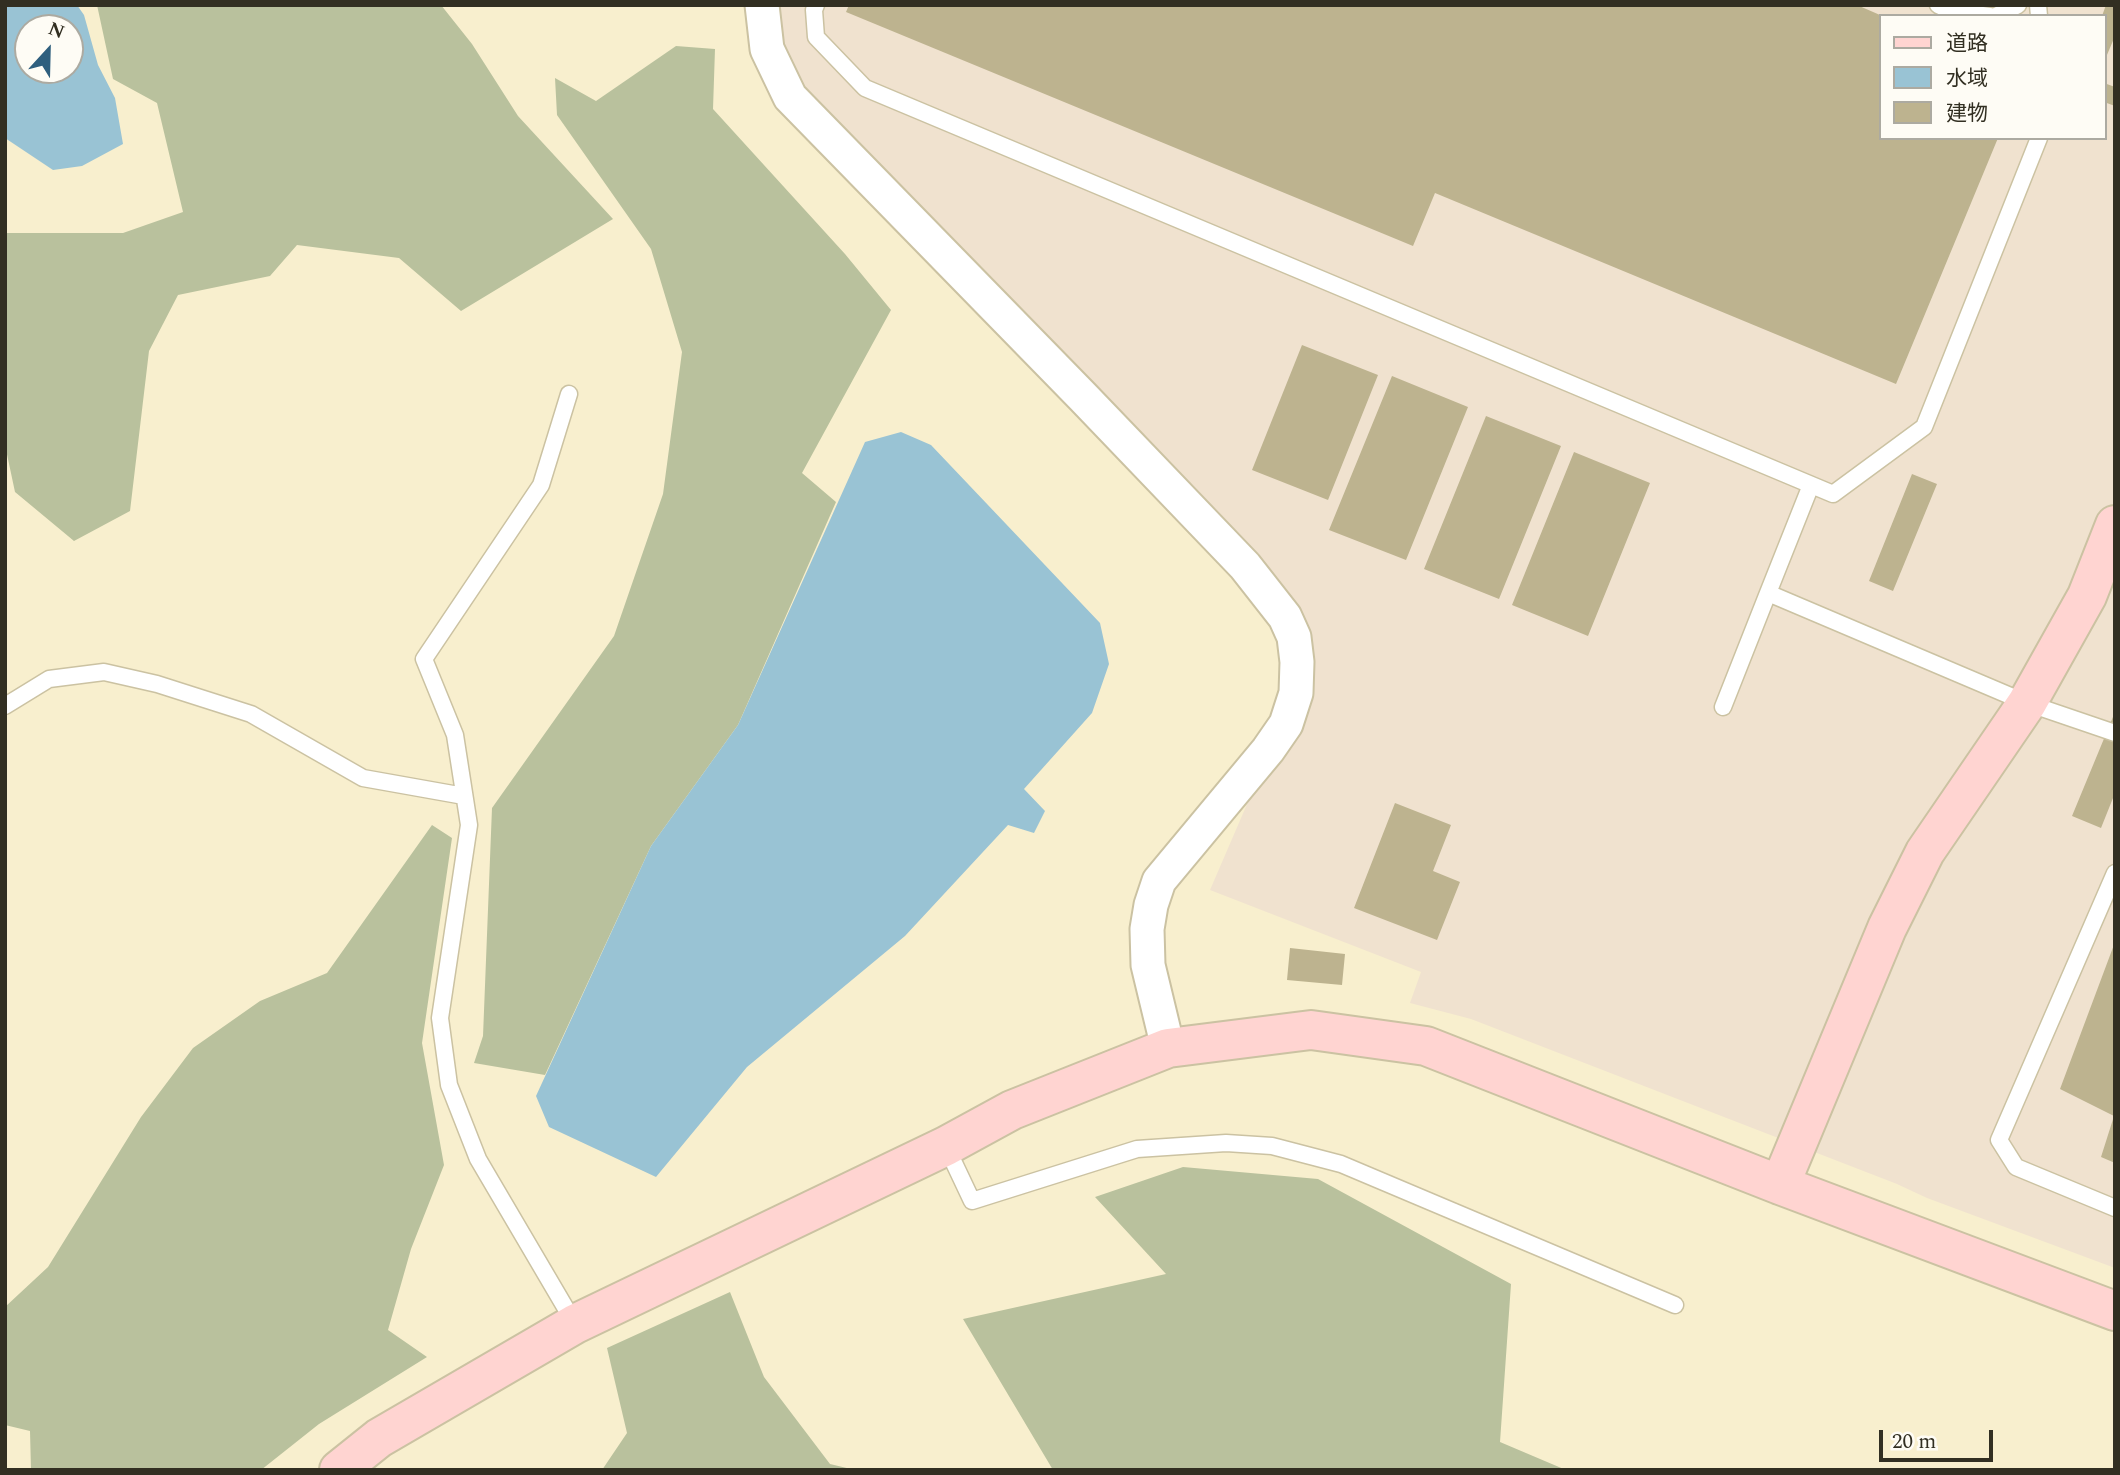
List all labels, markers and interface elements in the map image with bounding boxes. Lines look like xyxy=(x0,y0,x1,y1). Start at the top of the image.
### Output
north arrow xyxy=(14,14,84,84)
legend xyxy=(1878,14,2106,140)
text: N xyxy=(44,15,69,47)
text: 道路 xyxy=(1946,28,1988,60)
text: 水域 xyxy=(1946,63,1988,95)
text: 建物 xyxy=(1946,98,1988,130)
scale bar xyxy=(1882,1416,1996,1460)
text: 20 m xyxy=(1892,1426,1936,1458)

